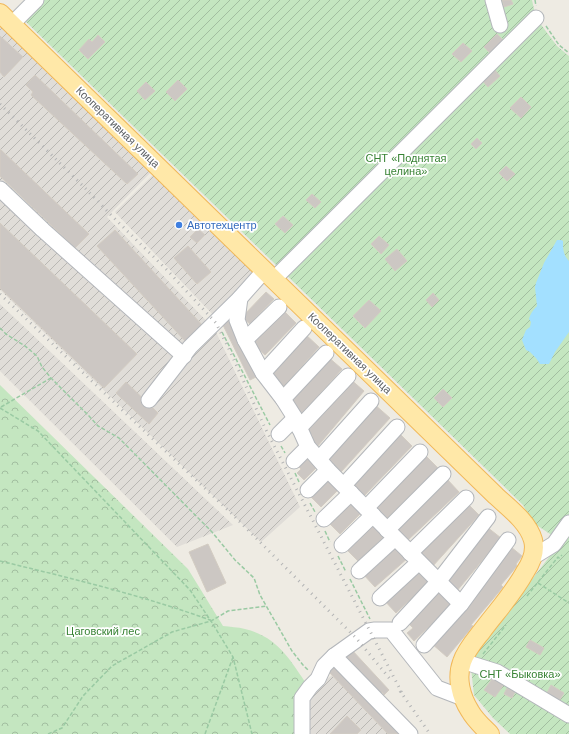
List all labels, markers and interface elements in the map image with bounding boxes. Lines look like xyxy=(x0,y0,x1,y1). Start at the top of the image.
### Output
street label: Кооперативная улица xyxy=(74,84,163,171)
park label: СНТ «Поднятая целина» xyxy=(365,152,447,177)
place label: Автотехцентр xyxy=(187,219,257,231)
marker: Автотехцентр xyxy=(174,220,184,230)
street label: Кооперативная улица xyxy=(306,310,395,397)
park label: Цаговский лес xyxy=(66,625,140,637)
park label: СНТ «Быковка» xyxy=(479,668,561,680)

